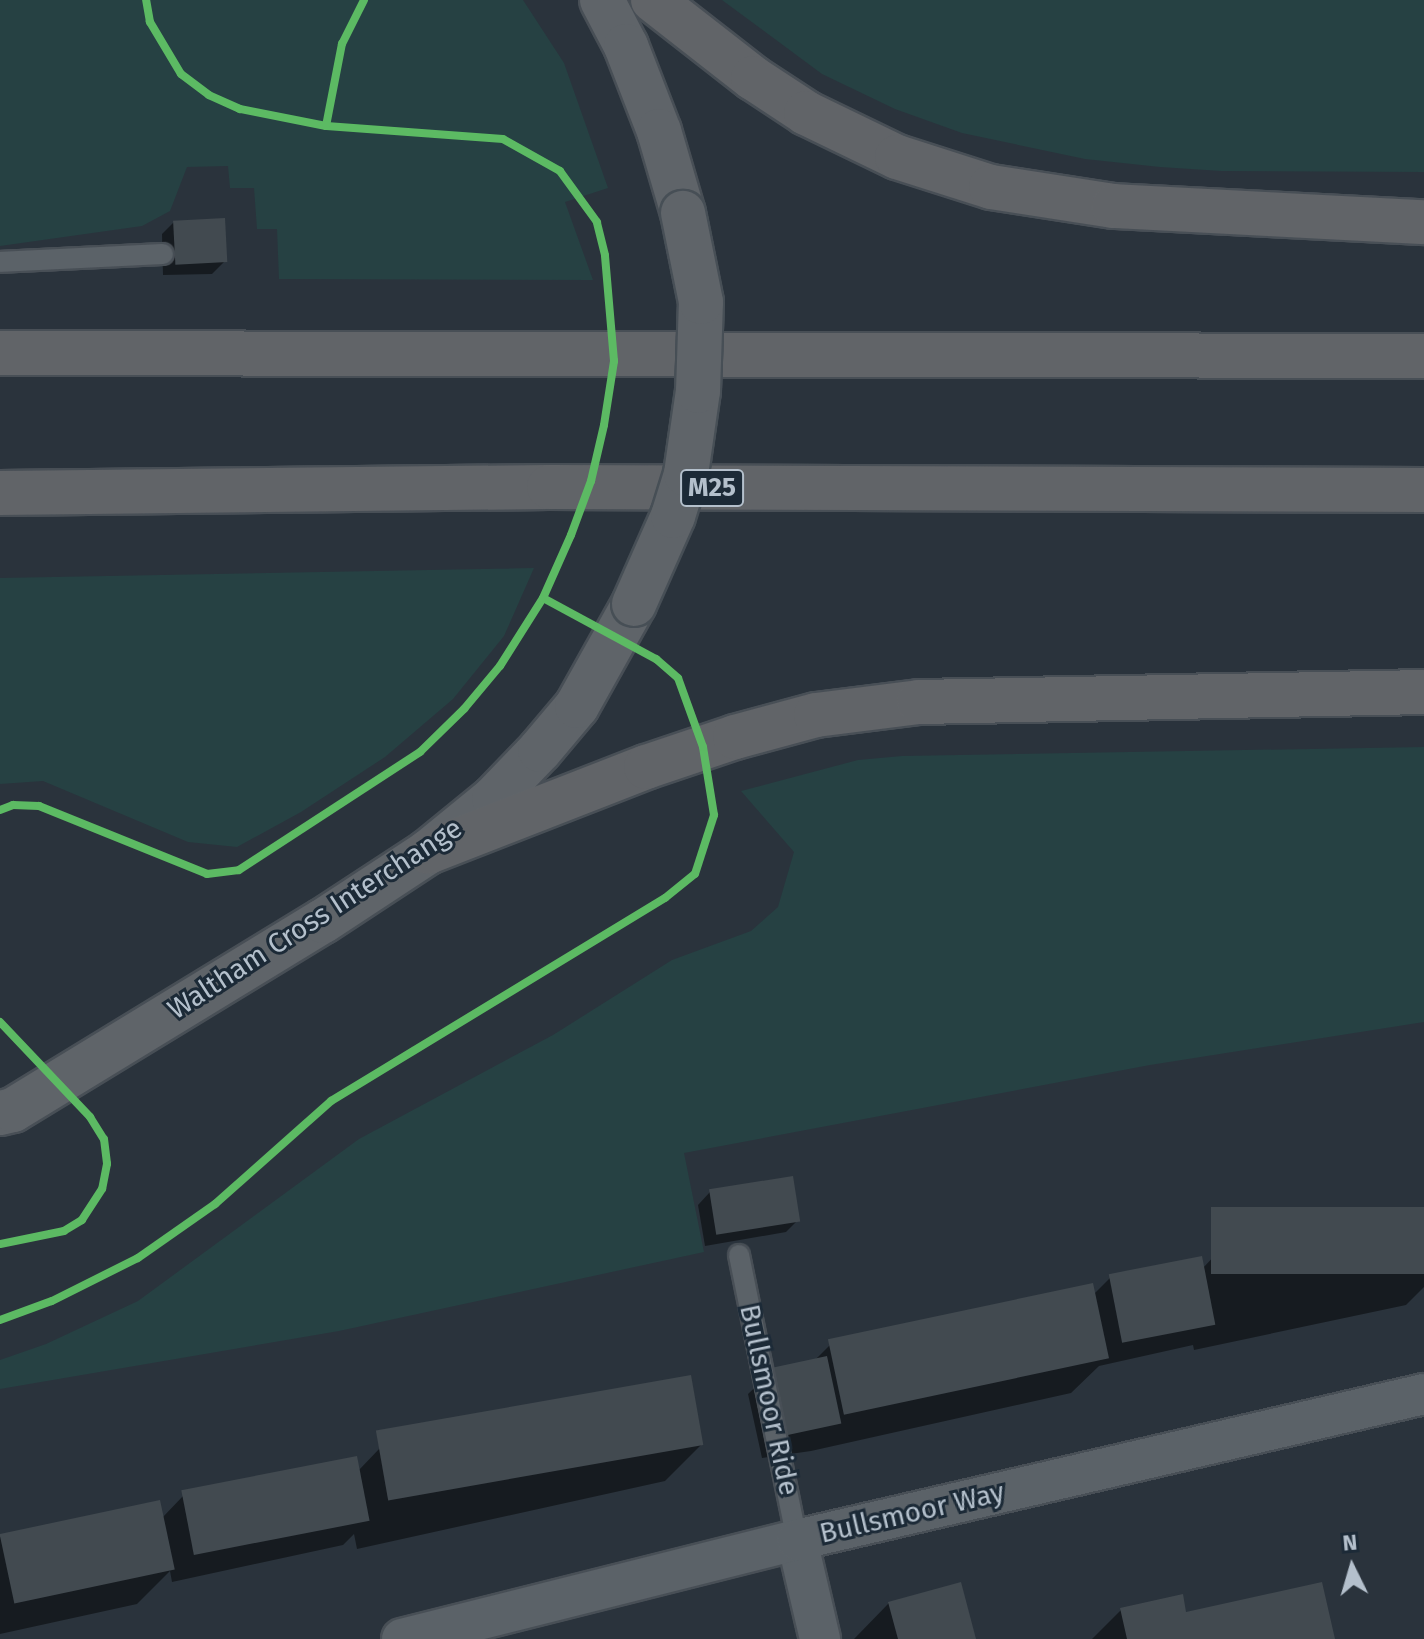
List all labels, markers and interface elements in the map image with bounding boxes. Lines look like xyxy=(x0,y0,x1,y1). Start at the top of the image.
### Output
road number: M25 xyxy=(680,466,744,510)
street label: Waltham Cross Interchange xyxy=(162,811,468,1027)
street label: Bullsmoor Ride xyxy=(732,1301,806,1499)
street label: Bullsmoor Way xyxy=(816,1475,1008,1551)
north arrow xyxy=(1312,1527,1392,1607)
text: N xyxy=(1341,1529,1358,1557)

